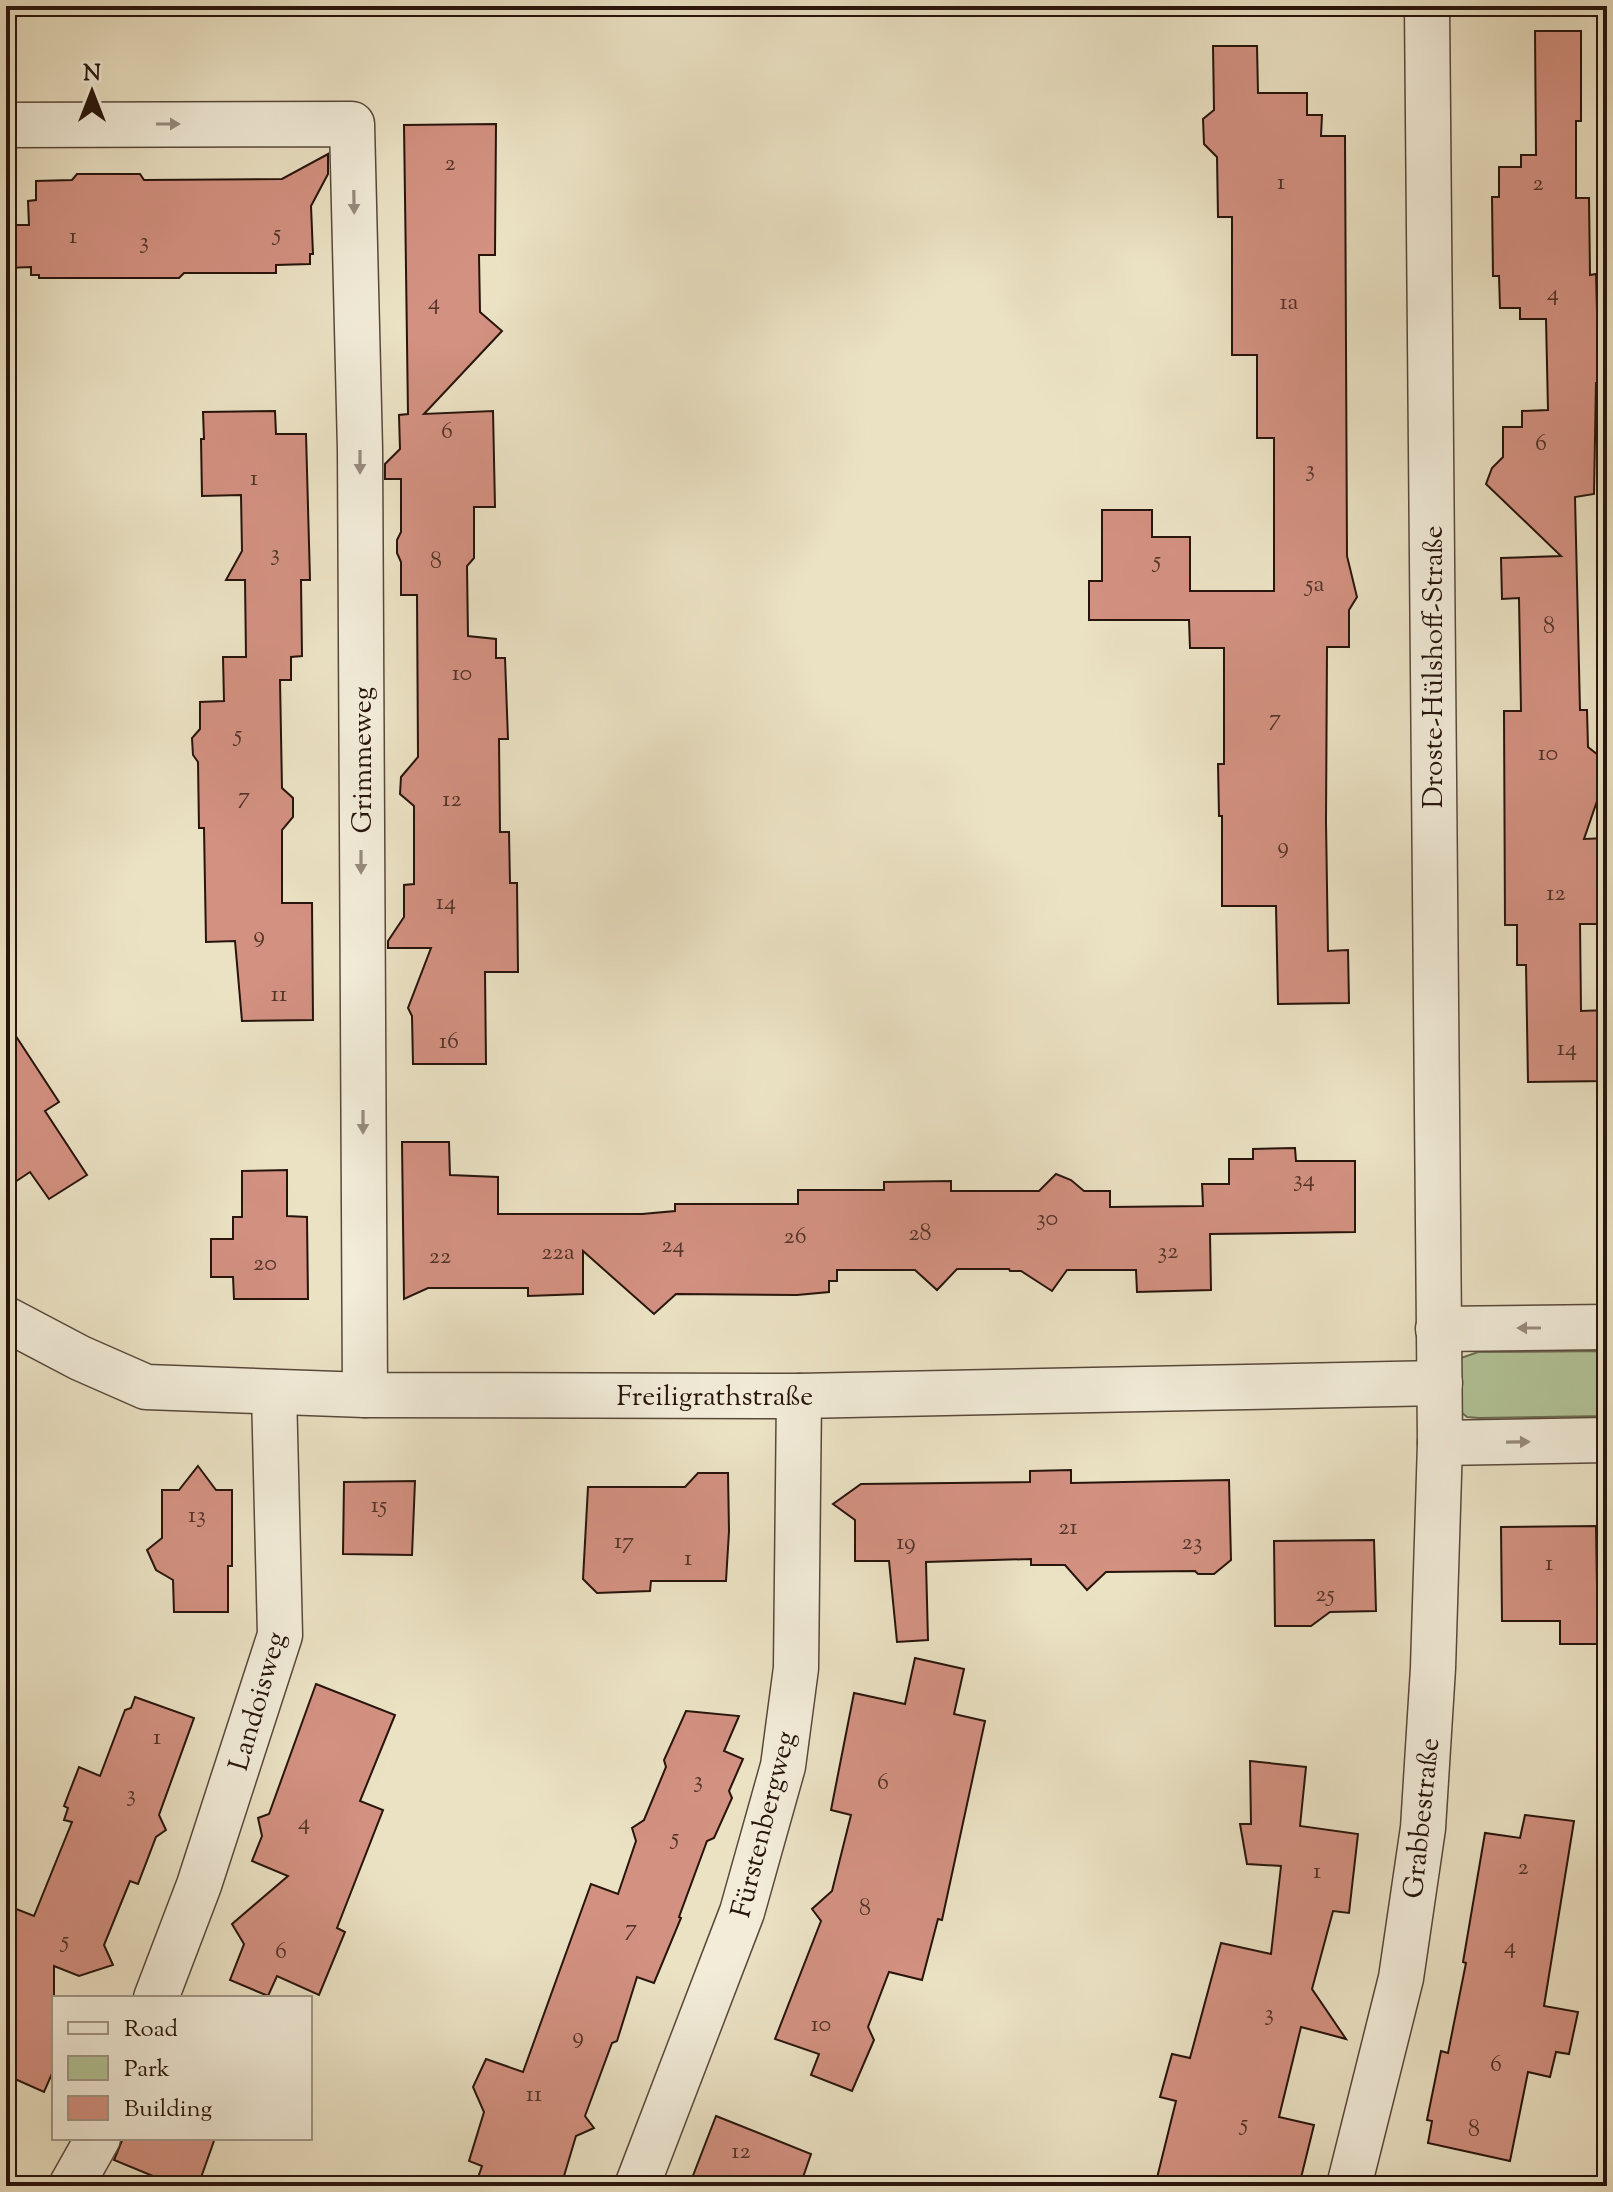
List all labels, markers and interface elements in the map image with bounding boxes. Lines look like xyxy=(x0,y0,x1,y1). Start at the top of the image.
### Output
north arrow xyxy=(52,52,132,132)
text: N xyxy=(83,59,101,91)
one-way arrow xyxy=(156,118,181,130)
house number: 2 xyxy=(444,147,456,181)
house number: 1 xyxy=(1277,166,1285,200)
house number: 2 xyxy=(1532,167,1544,201)
one-way arrow xyxy=(347,190,360,215)
house number: 5 xyxy=(271,217,281,251)
house number: 1 xyxy=(69,220,77,254)
house number: 3 xyxy=(139,225,149,259)
house number: 4 xyxy=(1547,277,1559,311)
house number: 4 xyxy=(428,286,440,320)
house number: 1a xyxy=(1279,286,1299,320)
house number: 6 xyxy=(441,415,453,449)
house number: 6 xyxy=(1535,427,1547,461)
one-way arrow xyxy=(354,450,366,475)
house number: 3 xyxy=(1305,453,1315,487)
house number: 1 xyxy=(250,462,258,496)
street label: Droste-Hülshoff-Straße xyxy=(1415,525,1455,809)
house number: 3 xyxy=(270,537,280,571)
house number: 5 xyxy=(1151,544,1161,578)
house number: 8 xyxy=(430,545,442,579)
house number: 5a xyxy=(1303,568,1325,602)
house number: 8 xyxy=(1543,610,1555,644)
house number: 10 xyxy=(452,657,472,691)
street label: Grimmeweg xyxy=(344,687,384,833)
house number: 7 xyxy=(1269,702,1281,736)
house number: 5 xyxy=(232,718,242,752)
house number: 10 xyxy=(1538,737,1558,771)
house number: 7 xyxy=(238,780,250,814)
house number: 12 xyxy=(442,783,462,817)
house number: 9 xyxy=(1277,830,1289,864)
one-way arrow xyxy=(355,850,367,875)
house number: 12 xyxy=(1546,877,1566,911)
house number: 14 xyxy=(436,886,456,920)
house number: 9 xyxy=(253,919,265,953)
house number: 11 xyxy=(271,978,287,1012)
house number: 16 xyxy=(439,1025,459,1059)
house number: 14 xyxy=(1557,1032,1577,1066)
one-way arrow xyxy=(357,1110,369,1135)
house number: 34 xyxy=(1293,1163,1315,1197)
house number: 30 xyxy=(1036,1202,1058,1236)
house number: 28 xyxy=(908,1217,932,1251)
house number: 26 xyxy=(783,1220,807,1254)
house number: 24 xyxy=(661,1229,685,1263)
house number: 32 xyxy=(1158,1235,1178,1269)
house number: 22a xyxy=(541,1236,575,1270)
house number: 22 xyxy=(429,1240,451,1274)
house number: 20 xyxy=(253,1247,277,1281)
one-way arrow xyxy=(1516,1322,1541,1334)
street label: Freiligrathstraße xyxy=(617,1378,813,1418)
one-way arrow xyxy=(1506,1435,1531,1448)
house number: 15 xyxy=(371,1489,387,1523)
house number: 13 xyxy=(188,1499,206,1533)
house number: 21 xyxy=(1058,1511,1078,1545)
house number: 17 xyxy=(614,1525,634,1559)
house number: 19 xyxy=(896,1526,916,1560)
house number: 23 xyxy=(1182,1526,1202,1560)
house number: 1 xyxy=(684,1542,692,1576)
house number: 1 xyxy=(1545,1547,1553,1581)
house number: 25 xyxy=(1315,1578,1335,1612)
street label: Landoisweg xyxy=(220,1628,298,1776)
house number: 1 xyxy=(153,1721,161,1755)
street label: Fürstenbergweg xyxy=(722,1727,807,1922)
street label: Grabbestraße xyxy=(1395,1736,1451,1901)
house number: 3 xyxy=(693,1764,703,1798)
house number: 6 xyxy=(877,1766,889,1800)
house number: 3 xyxy=(126,1778,136,1812)
house number: 4 xyxy=(298,1806,310,1840)
house number: 5 xyxy=(669,1821,679,1855)
house number: 2 xyxy=(1517,1851,1529,1885)
house number: 1 xyxy=(1313,1855,1321,1889)
house number: 8 xyxy=(859,1892,871,1926)
house number: 7 xyxy=(625,1912,637,1946)
house number: 5 xyxy=(59,1924,69,1958)
house number: 4 xyxy=(1504,1930,1516,1964)
house number: 6 xyxy=(275,1935,287,1969)
legend xyxy=(52,1996,312,2140)
house number: 3 xyxy=(1264,1997,1274,2031)
house number: 10 xyxy=(811,2008,831,2042)
text: Road xyxy=(124,2013,178,2047)
house number: 9 xyxy=(572,2020,584,2054)
house number: 6 xyxy=(1490,2048,1502,2082)
text: Park xyxy=(124,2053,170,2087)
house number: 11 xyxy=(526,2078,542,2112)
text: Building xyxy=(124,2093,213,2127)
house number: 5 xyxy=(1238,2107,1248,2141)
house number: 8 xyxy=(1468,2113,1480,2147)
house number: 12 xyxy=(731,2135,751,2169)

